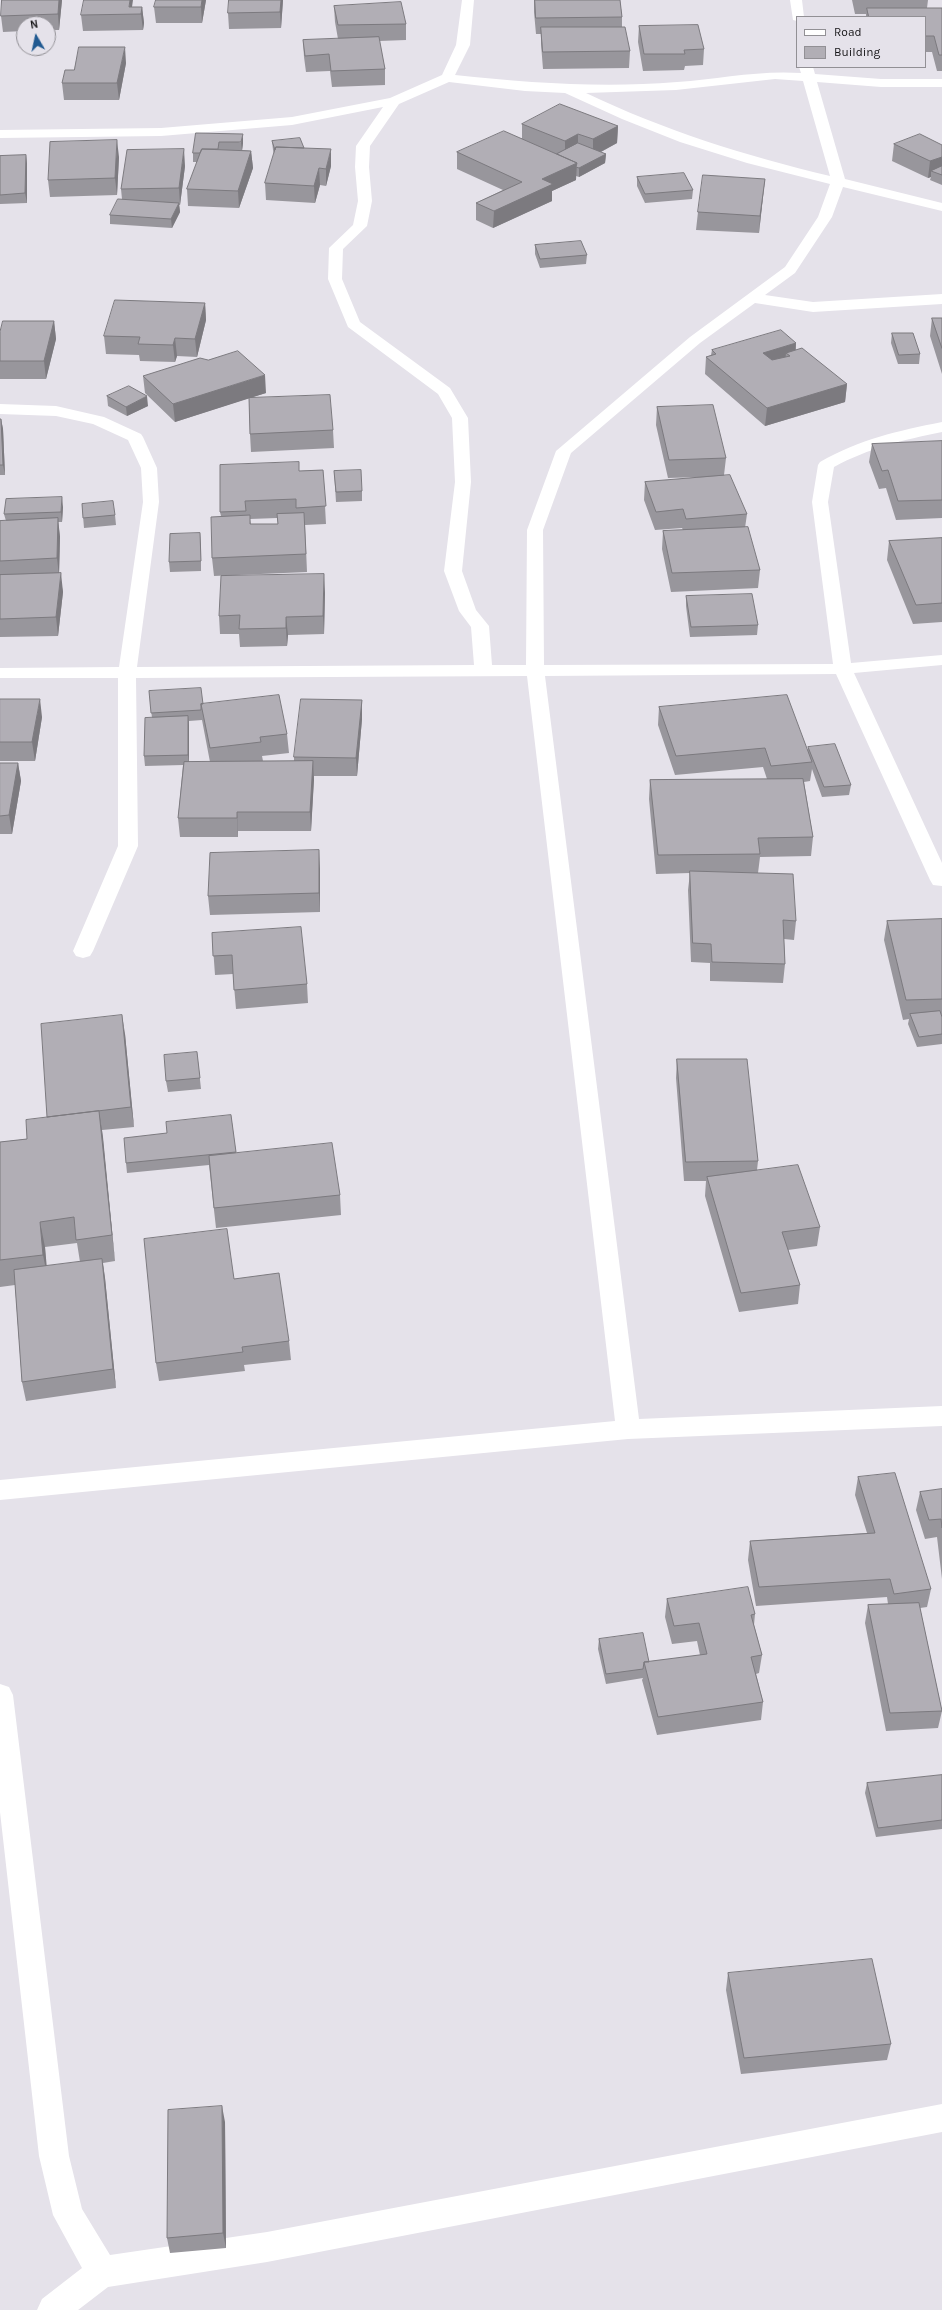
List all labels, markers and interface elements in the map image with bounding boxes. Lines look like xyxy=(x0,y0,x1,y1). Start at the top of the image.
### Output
north arrow xyxy=(16,16,56,56)
legend xyxy=(796,16,926,68)
text: N xyxy=(29,18,39,32)
text: Road xyxy=(834,25,862,39)
text: Building xyxy=(834,45,880,59)

